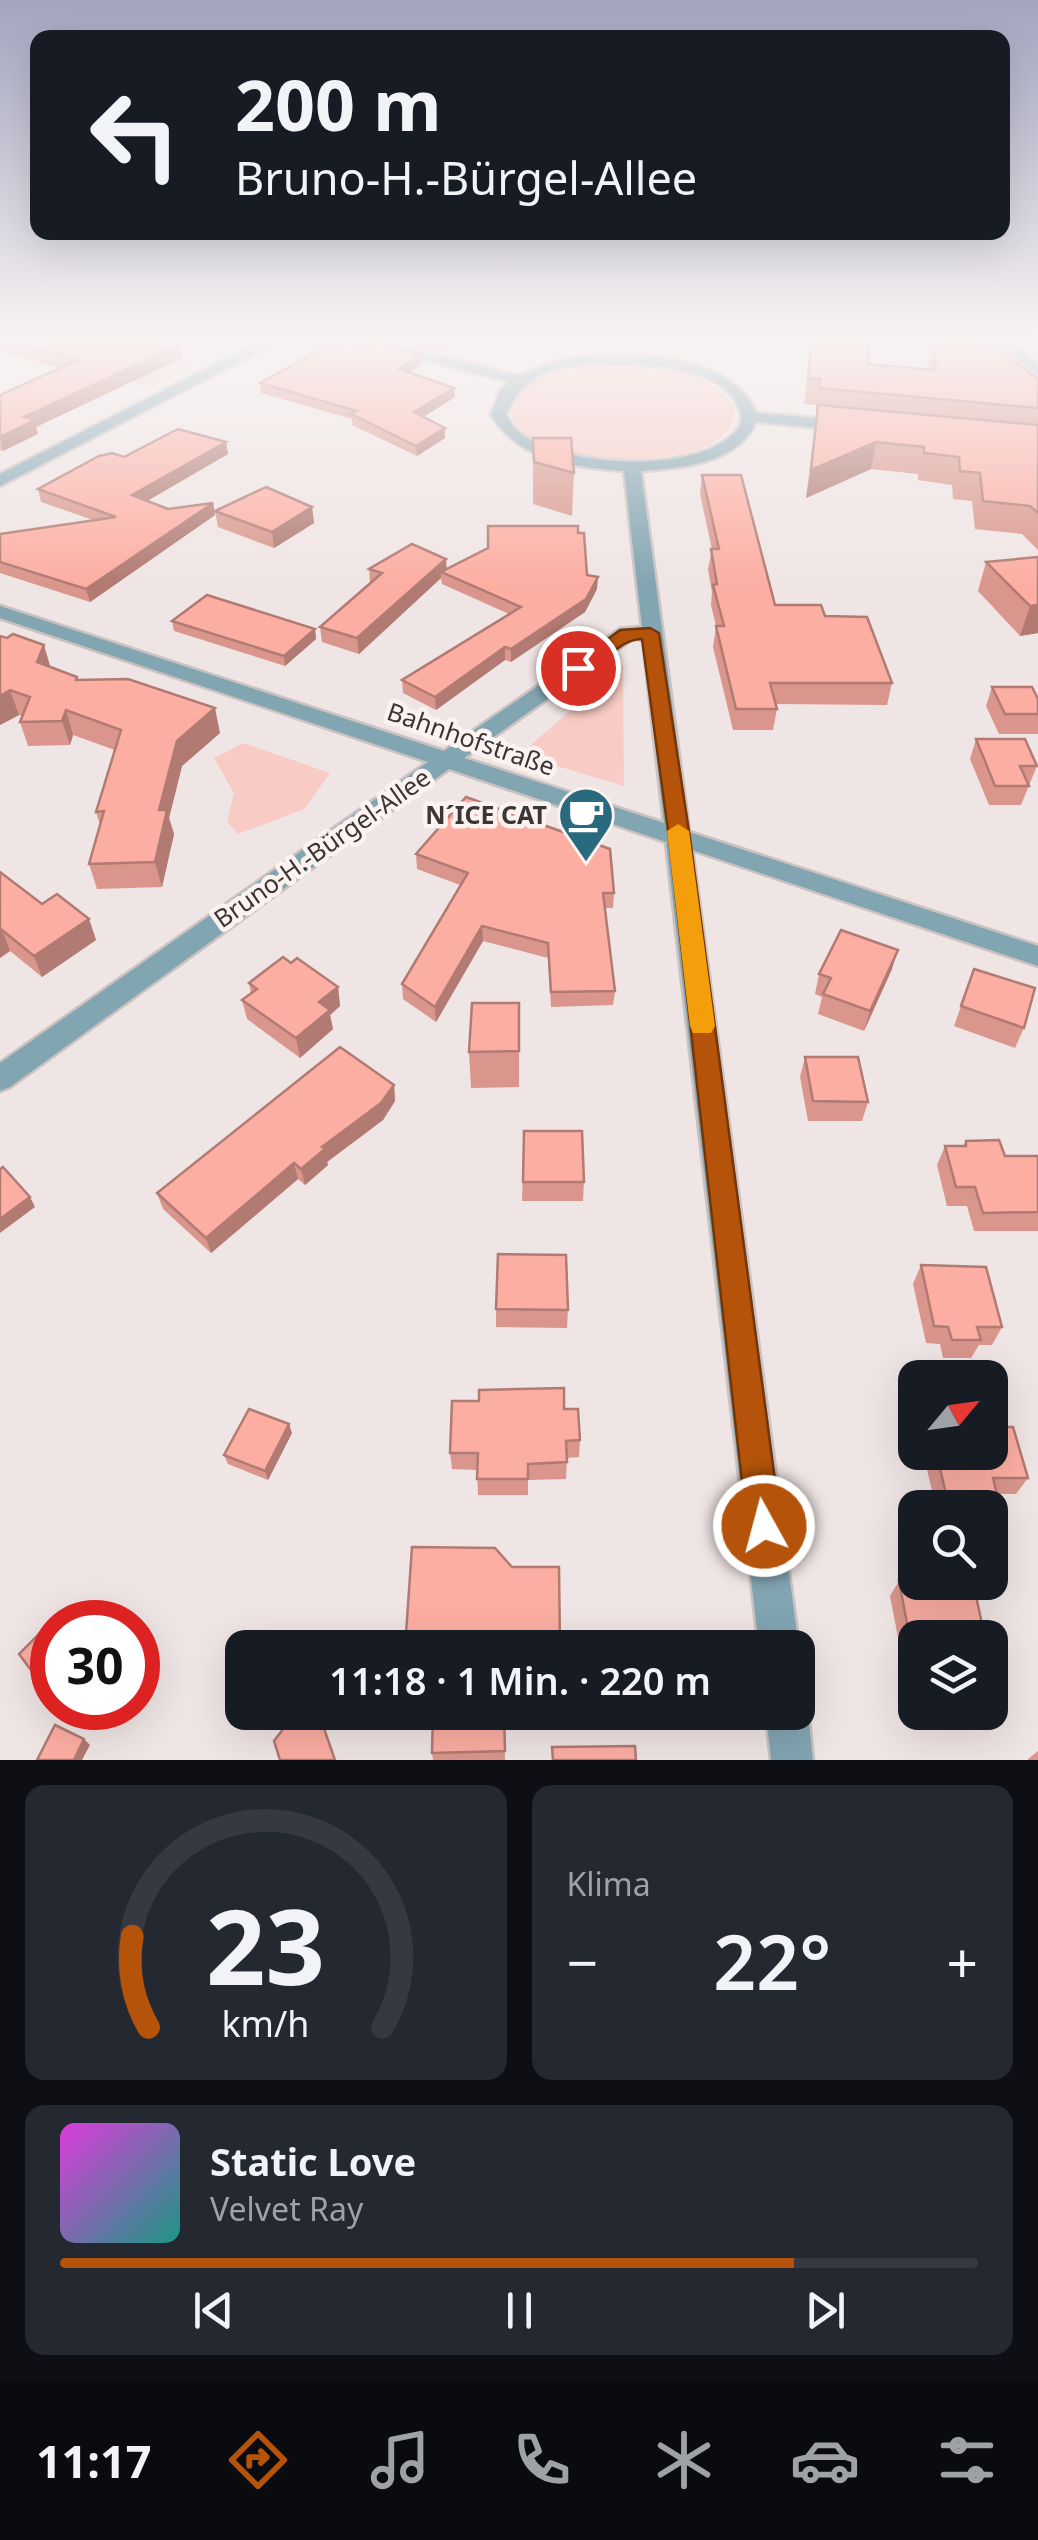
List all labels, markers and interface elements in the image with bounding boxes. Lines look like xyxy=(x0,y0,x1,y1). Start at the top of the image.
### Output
text: 200 m xyxy=(235,56,442,152)
icon: left xyxy=(70,70,200,200)
text: Bruno-H.-Bürgel-Allee xyxy=(235,147,697,208)
pin xyxy=(536,626,621,711)
icon: arrive xyxy=(551,641,606,696)
street label: Bahnhofstraße xyxy=(383,693,560,783)
street label: Bruno-H.-Bürgel-Allee xyxy=(207,760,436,935)
cafe icon: N´ICE CAT xyxy=(556,785,616,864)
place label: N´ICE CAT xyxy=(425,797,547,831)
north arrow xyxy=(898,1360,1008,1470)
map controls xyxy=(898,1360,1008,1730)
position arrow xyxy=(712,1474,816,1578)
button: search xyxy=(898,1490,1008,1600)
speed limit sign: 30 xyxy=(30,1600,160,1730)
button: layers xyxy=(898,1620,1008,1730)
text: 11:18 · 1 Min. · 220 m xyxy=(329,1654,711,1706)
text: Klima xyxy=(567,1862,651,1905)
text: 23 xyxy=(206,1874,325,2015)
text: 22° xyxy=(713,1910,831,2012)
text: − xyxy=(567,1924,598,1999)
text: + xyxy=(947,1924,978,1999)
text: km/h xyxy=(222,1999,310,2047)
text: Static Love xyxy=(210,2135,416,2187)
text: Velvet Ray xyxy=(210,2187,363,2230)
icon: previous xyxy=(186,2283,241,2338)
icon: pause xyxy=(492,2283,547,2338)
icon: next xyxy=(798,2283,853,2338)
icon: directions xyxy=(223,2425,293,2495)
icon: music xyxy=(365,2425,435,2495)
icon: phone xyxy=(507,2425,577,2495)
icon: climate xyxy=(649,2425,719,2495)
icon: car xyxy=(790,2425,860,2495)
icon: filters xyxy=(932,2425,1002,2495)
text: 11:17 xyxy=(36,2430,151,2491)

